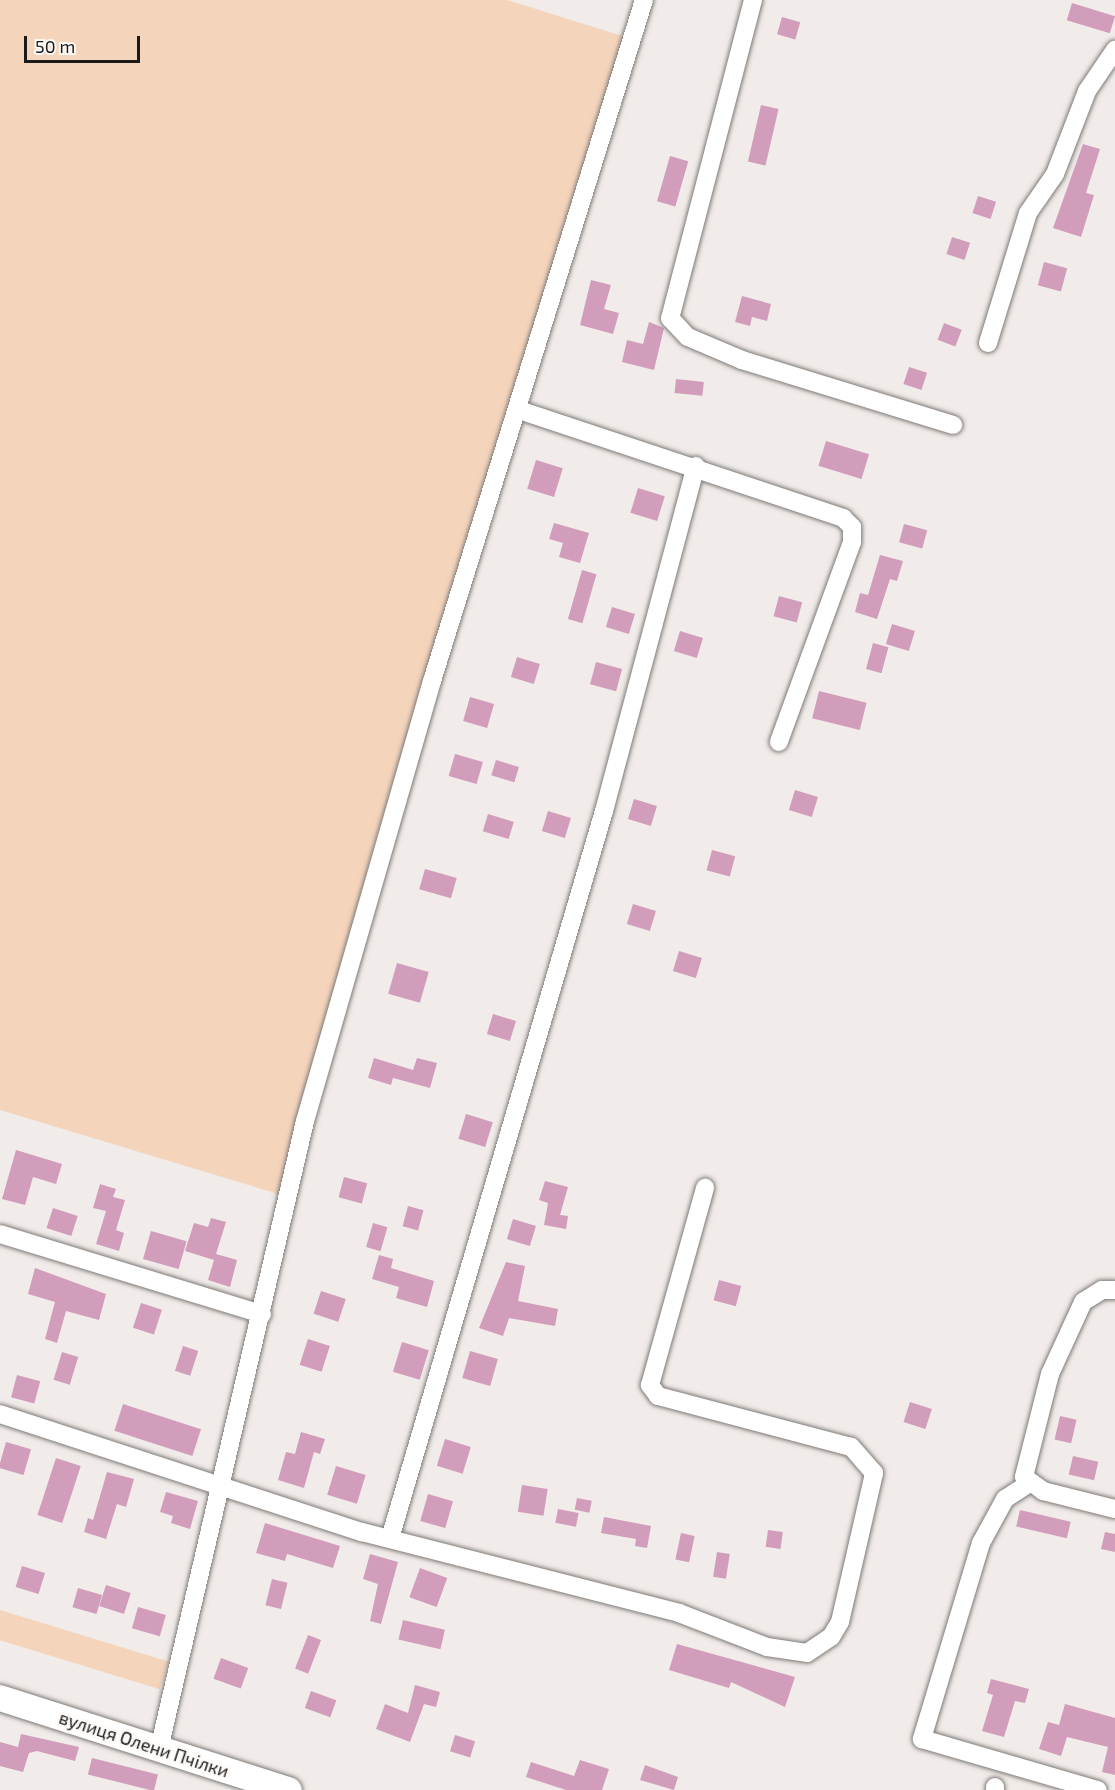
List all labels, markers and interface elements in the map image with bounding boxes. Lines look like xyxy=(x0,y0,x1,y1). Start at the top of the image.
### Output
scale bar xyxy=(27,24,142,62)
text: 50 m xyxy=(35,35,75,57)
street label: вулиця Олени Пчілки xyxy=(56,1706,232,1782)

